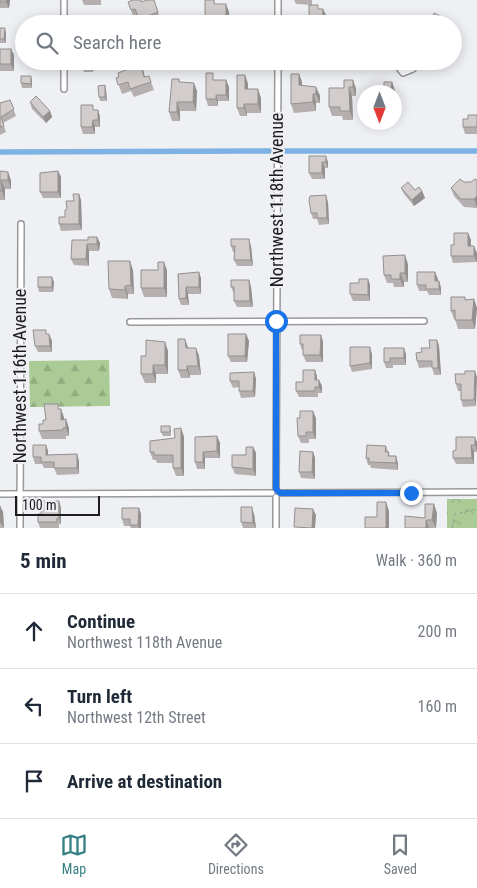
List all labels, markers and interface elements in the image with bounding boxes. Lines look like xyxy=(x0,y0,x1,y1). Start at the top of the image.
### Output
search box xyxy=(15,15,462,70)
icon: search xyxy=(33,29,61,57)
text: Search here xyxy=(73,31,161,54)
north arrow xyxy=(357,85,402,130)
street label: Northwest 118th Avenue xyxy=(266,113,287,287)
street label: Northwest 116th Avenue xyxy=(9,289,30,463)
route start xyxy=(265,310,288,333)
route end xyxy=(400,482,423,505)
scale bar xyxy=(15,493,100,516)
text: 100 m xyxy=(22,497,57,513)
text: 5 min xyxy=(20,549,67,573)
text: Walk · 360 m xyxy=(376,551,457,570)
text: Continue xyxy=(67,610,135,633)
icon: ahead xyxy=(20,617,48,645)
text: 200 m xyxy=(418,622,457,641)
text: Northwest 118th Avenue xyxy=(67,633,222,652)
text: Turn left xyxy=(67,685,132,708)
icon: left xyxy=(20,692,48,720)
text: 160 m xyxy=(418,697,457,716)
text: Northwest 12th Street xyxy=(67,708,206,727)
icon: arrive xyxy=(20,767,48,795)
text: Arrive at destination xyxy=(67,770,222,793)
tab: Map xyxy=(60,831,88,877)
tab: Directions xyxy=(208,831,264,877)
tab: Saved xyxy=(384,831,417,877)

